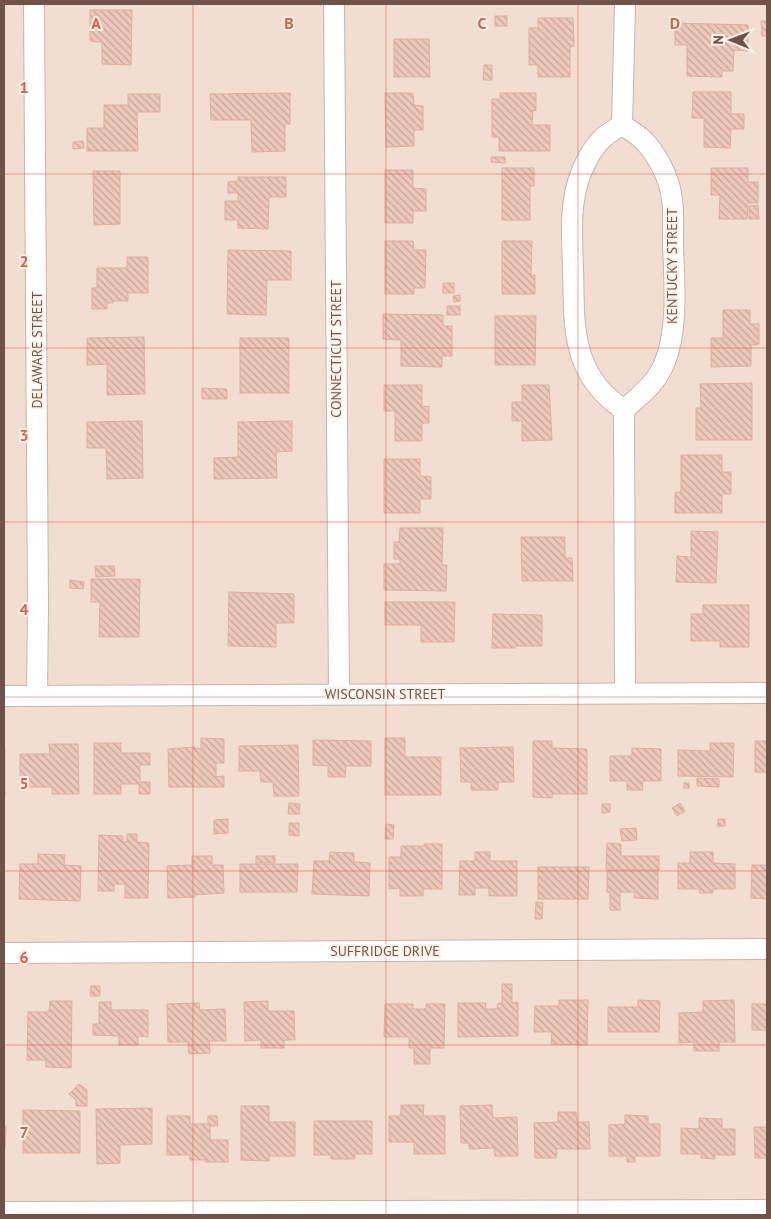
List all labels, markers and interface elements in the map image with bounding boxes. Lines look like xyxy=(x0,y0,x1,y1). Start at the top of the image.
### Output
text: A xyxy=(91,13,101,33)
text: B xyxy=(284,13,294,33)
text: C xyxy=(478,13,487,33)
text: D xyxy=(670,13,680,33)
north arrow xyxy=(706,15,756,65)
text: N xyxy=(709,35,727,45)
text: 1 xyxy=(19,77,29,97)
street label: KENTUCKY STREET xyxy=(663,208,681,324)
text: 2 xyxy=(19,251,29,271)
street label: CONNECTICUT STREET xyxy=(327,280,345,418)
street label: DELAWARE STREET xyxy=(28,291,46,409)
text: 3 xyxy=(19,425,29,445)
text: 4 xyxy=(19,599,29,619)
street label: WISCONSIN STREET xyxy=(325,685,446,703)
text: 5 xyxy=(19,773,29,793)
street label: SUFFRIDGE DRIVE xyxy=(330,942,440,960)
text: 6 xyxy=(19,947,29,967)
text: 7 xyxy=(19,1122,29,1142)

